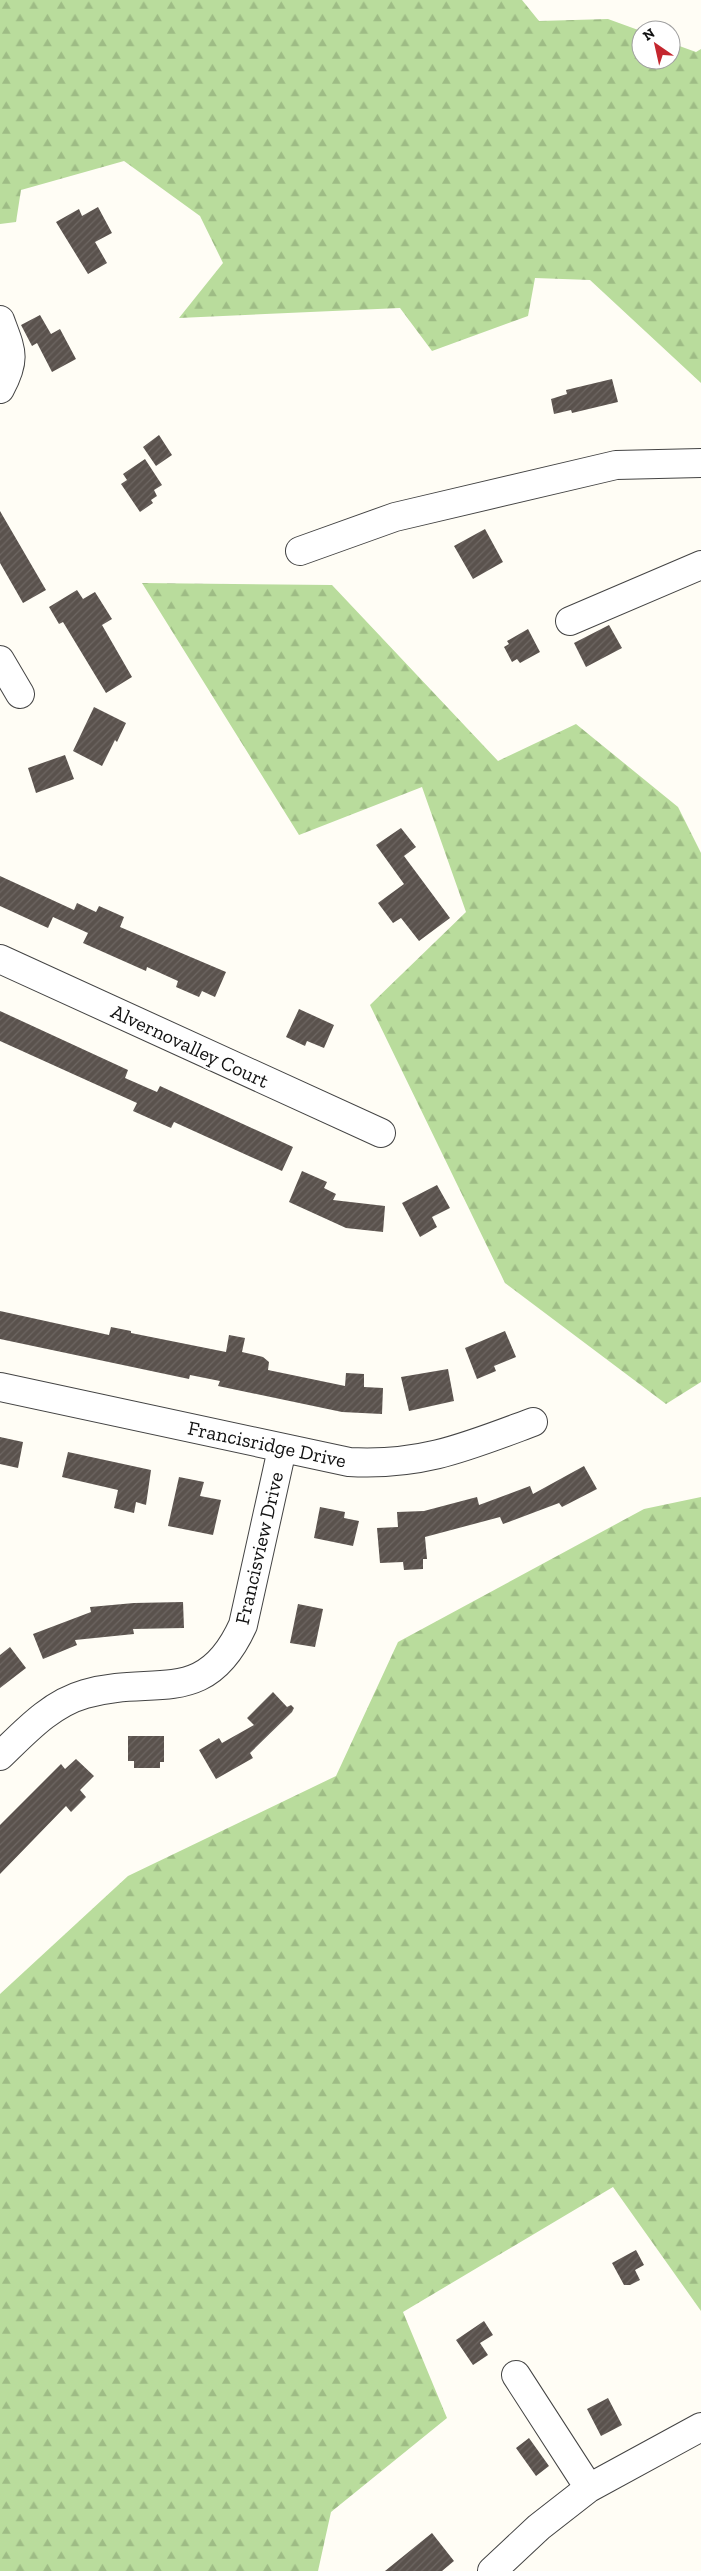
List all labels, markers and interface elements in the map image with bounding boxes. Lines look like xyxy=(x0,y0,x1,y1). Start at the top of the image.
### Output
north arrow xyxy=(631,20,681,70)
text: N xyxy=(640,24,658,45)
street label: Alvernovalley Court xyxy=(107,999,273,1093)
street label: Francisridge Drive xyxy=(186,1415,348,1473)
street label: Francisview Drive xyxy=(230,1469,288,1627)

